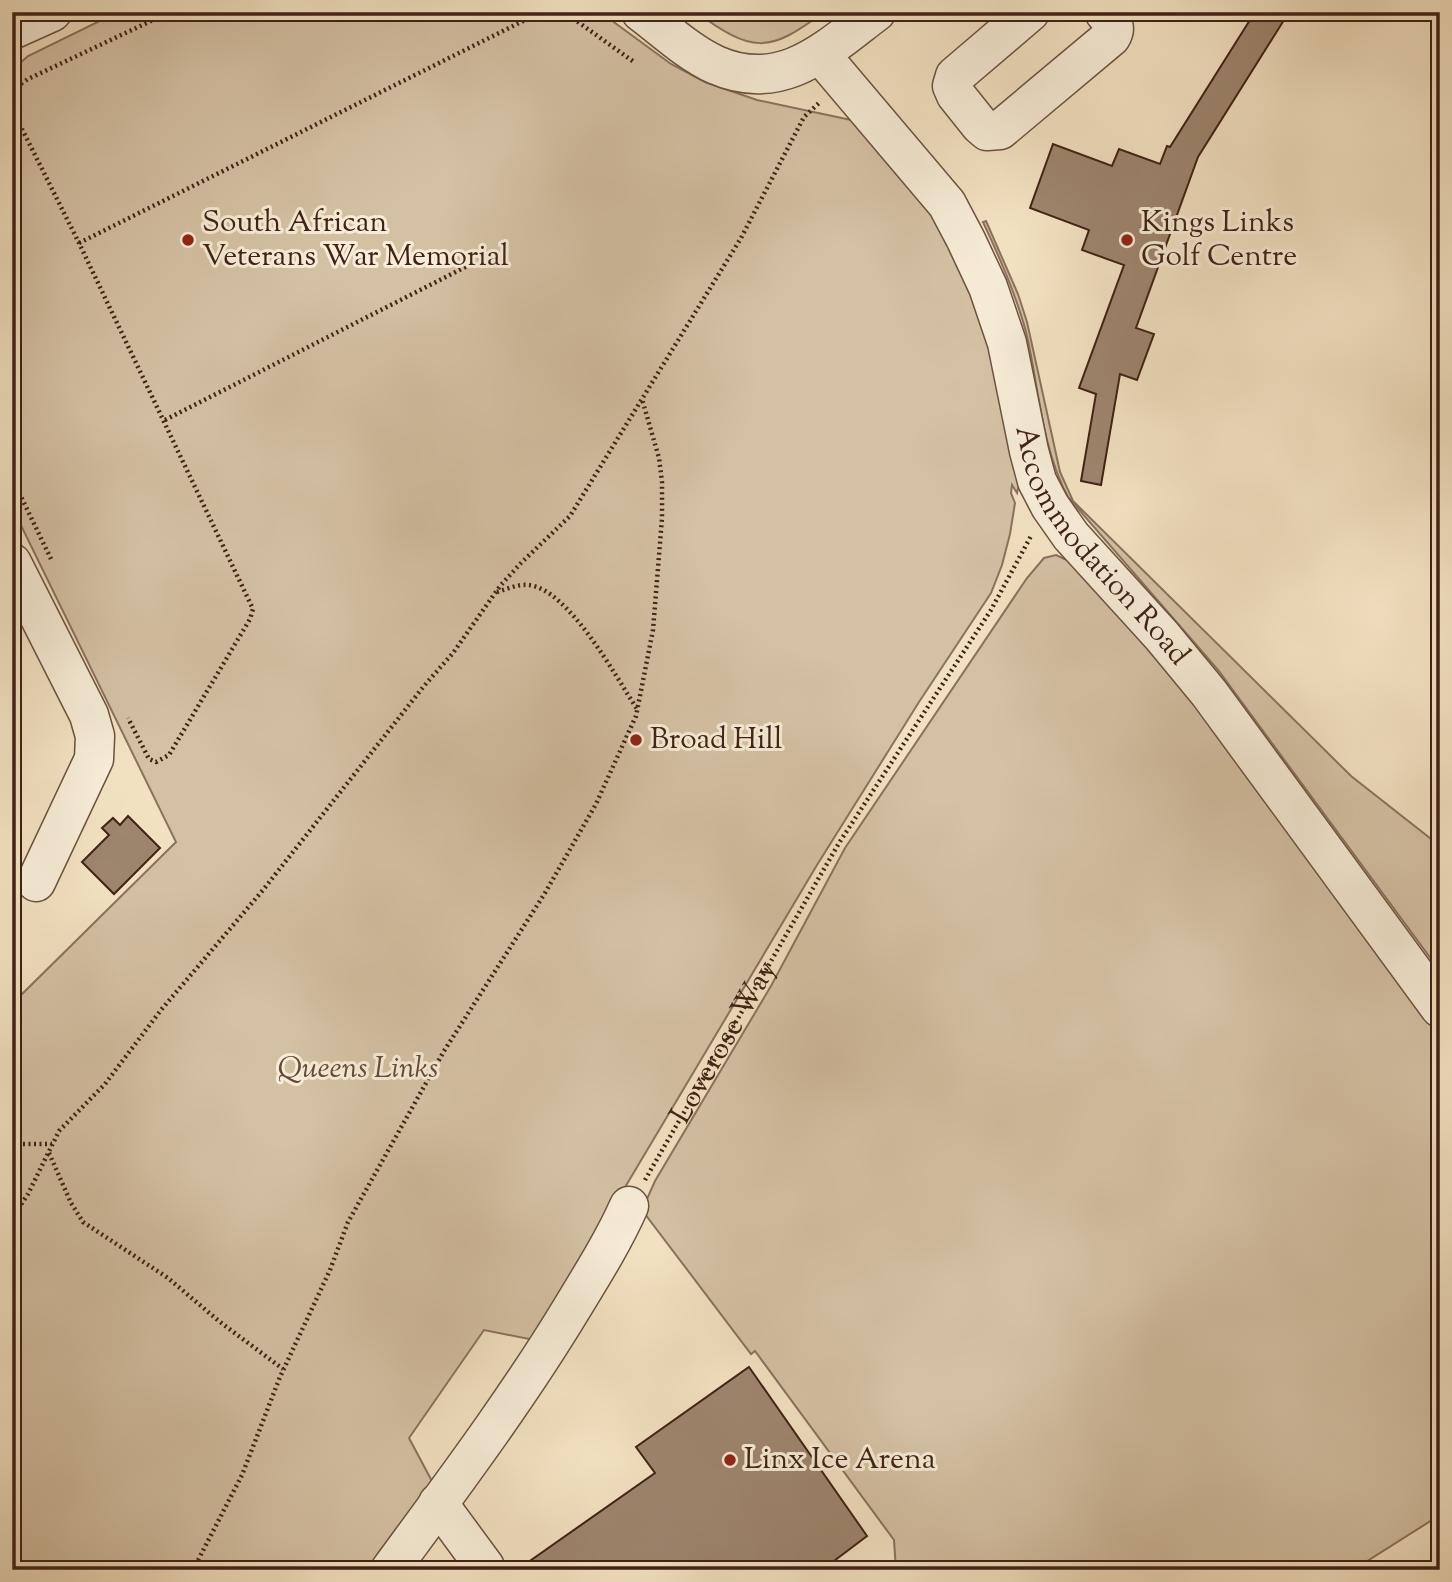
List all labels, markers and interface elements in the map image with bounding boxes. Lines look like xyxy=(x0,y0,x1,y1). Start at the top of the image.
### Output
place label: South African Veterans War Memorial xyxy=(202,202,509,279)
place label: Kings Links Golf Centre xyxy=(1141,202,1297,279)
marker: South African Veterans War Memorial xyxy=(180,232,196,248)
marker: Kings Links Golf Centre xyxy=(1119,232,1135,248)
street label: Accommodation Road xyxy=(1003,422,1200,675)
place label: Broad Hill xyxy=(650,719,782,762)
marker: Broad Hill xyxy=(628,732,644,748)
street label: Loverose Way xyxy=(660,952,788,1132)
park label: Queens Links xyxy=(278,1048,438,1091)
place label: Linx Ice Arena xyxy=(744,1439,936,1482)
marker: Linx Ice Arena xyxy=(722,1452,738,1468)

